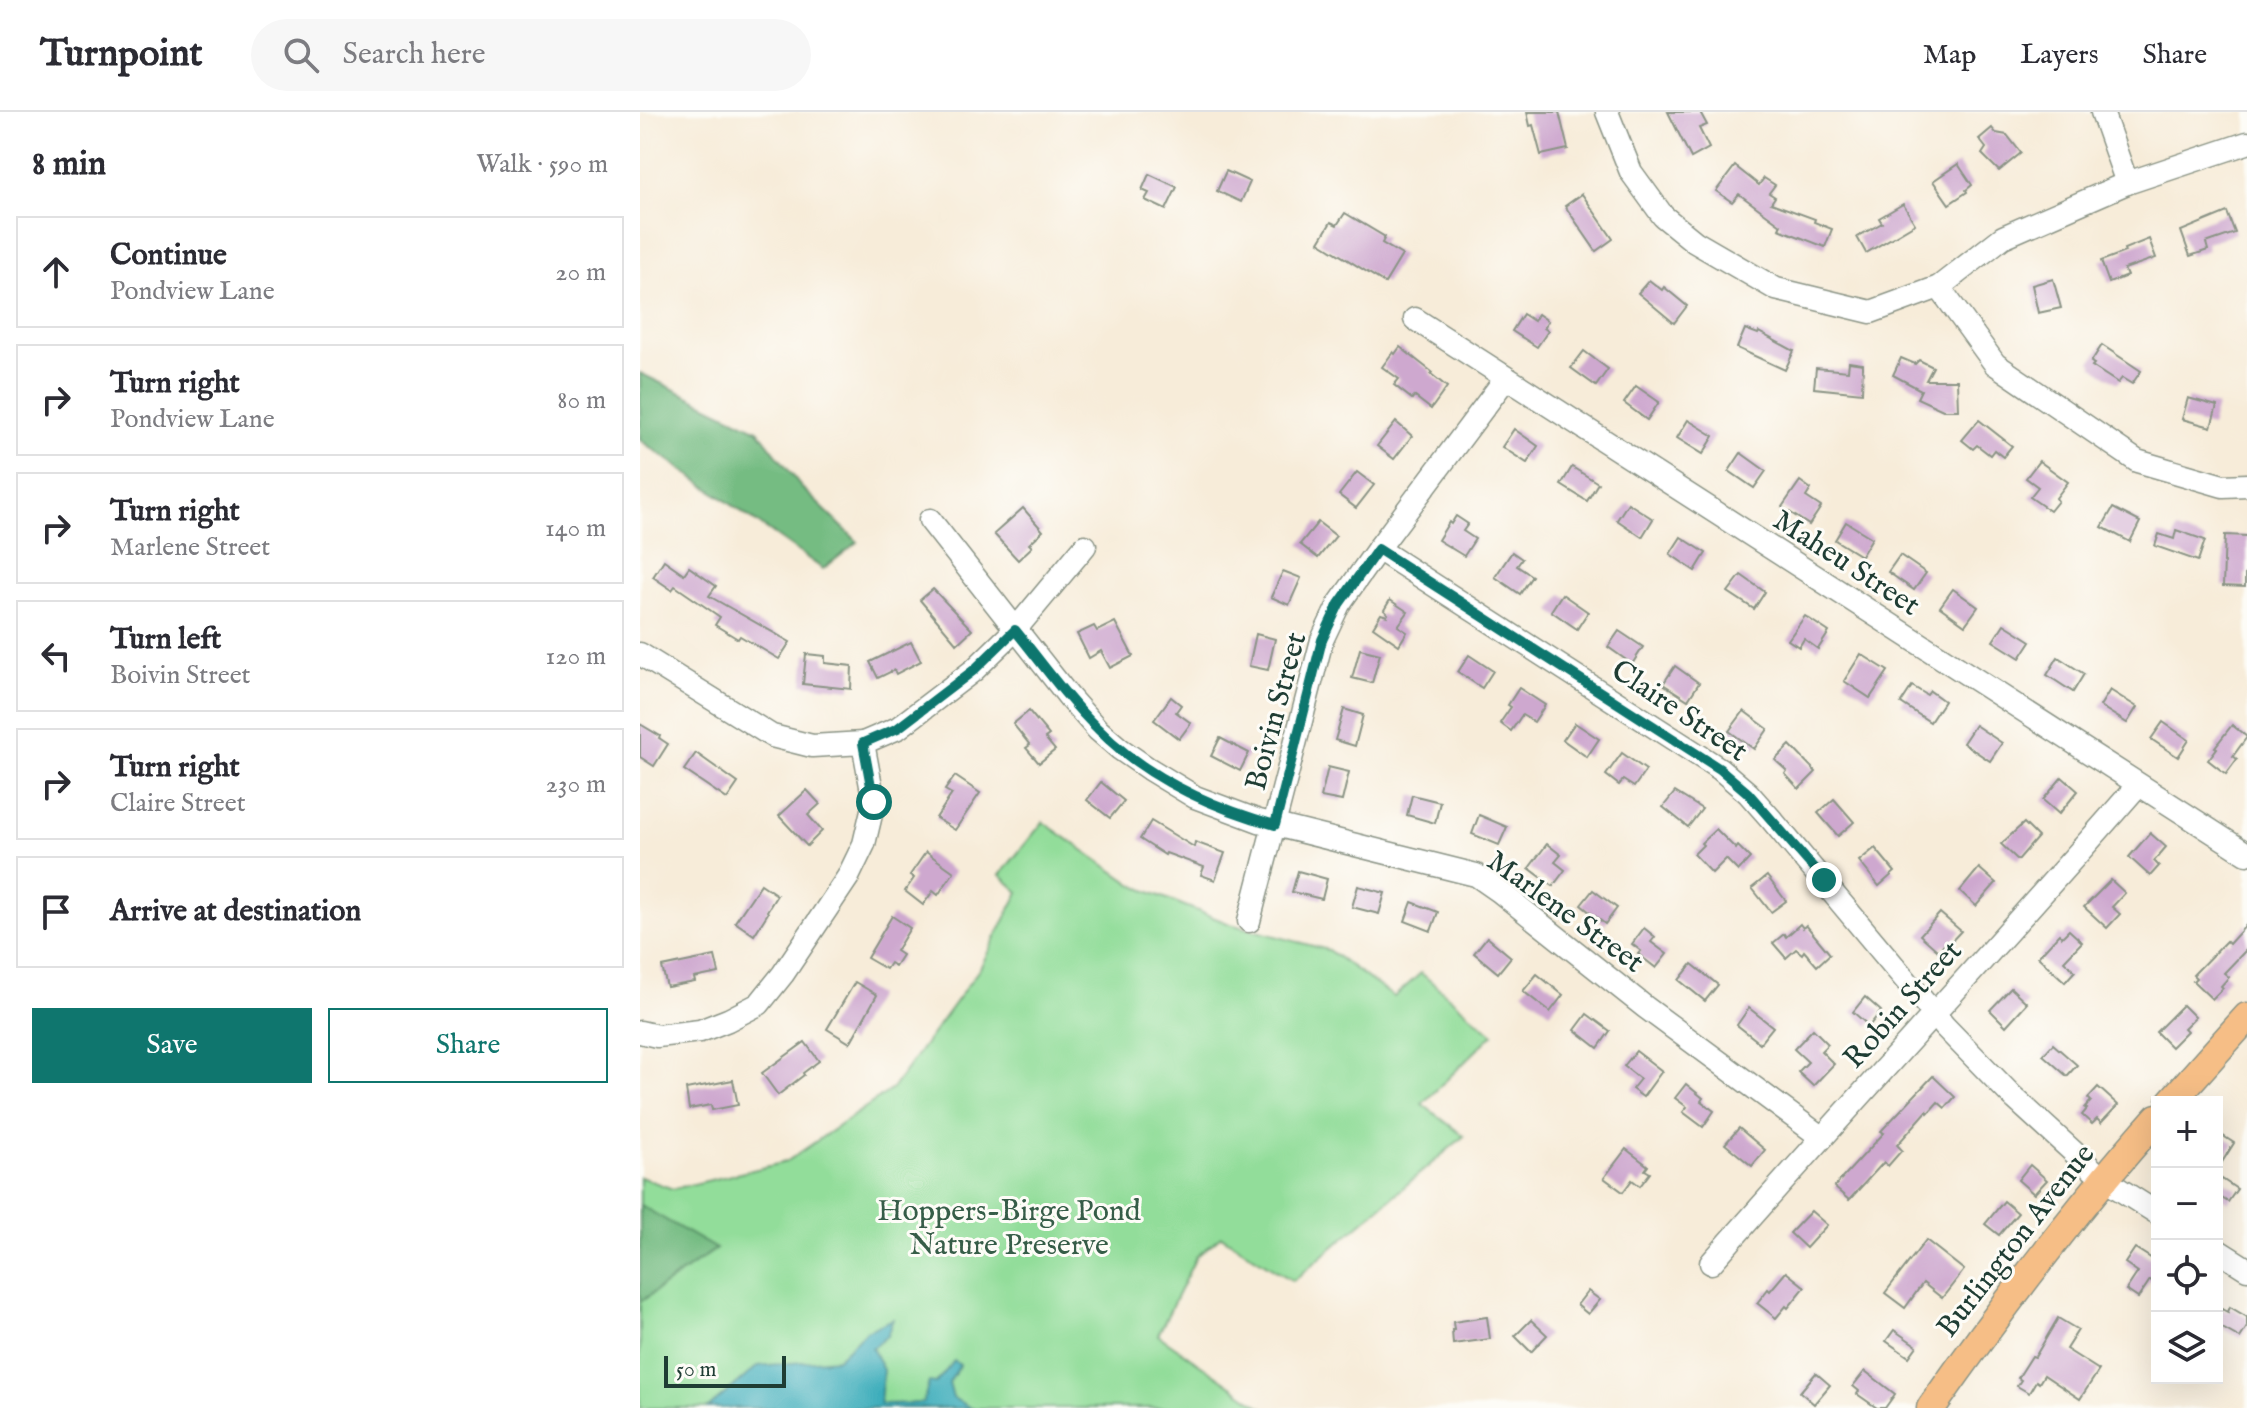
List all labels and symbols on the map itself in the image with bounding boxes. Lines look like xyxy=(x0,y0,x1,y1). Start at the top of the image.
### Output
street label: Maheu Street xyxy=(1765,502,1926,625)
street label: Boivin Street xyxy=(1238,628,1316,795)
street label: Claire Street xyxy=(1603,652,1754,771)
route start xyxy=(856,784,892,820)
street label: Marlene Street xyxy=(1479,843,1651,982)
route end xyxy=(1806,862,1842,898)
street label: Robin Street xyxy=(1836,933,1971,1077)
street label: Burlington Avenue xyxy=(1929,1137,2104,1346)
park label: Hoppers-Birge Pond Nature Preserve xyxy=(877,1193,1142,1265)
scale bar xyxy=(664,1352,786,1388)

